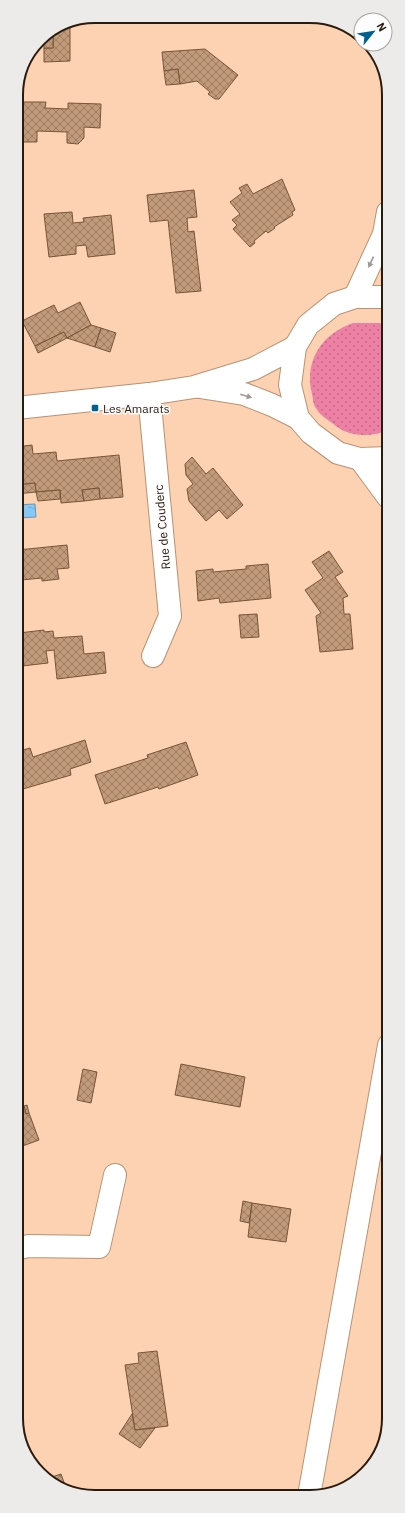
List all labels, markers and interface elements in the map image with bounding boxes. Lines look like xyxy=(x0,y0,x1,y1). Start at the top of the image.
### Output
north arrow xyxy=(353,12,393,52)
text: N xyxy=(374,20,390,34)
one-way arrow xyxy=(368,256,374,268)
one-way arrow xyxy=(241,393,253,399)
place label: Les Amarats xyxy=(103,401,170,416)
marker: Les Amarats xyxy=(90,403,100,413)
street label: Rue de Couderc xyxy=(151,484,173,570)

